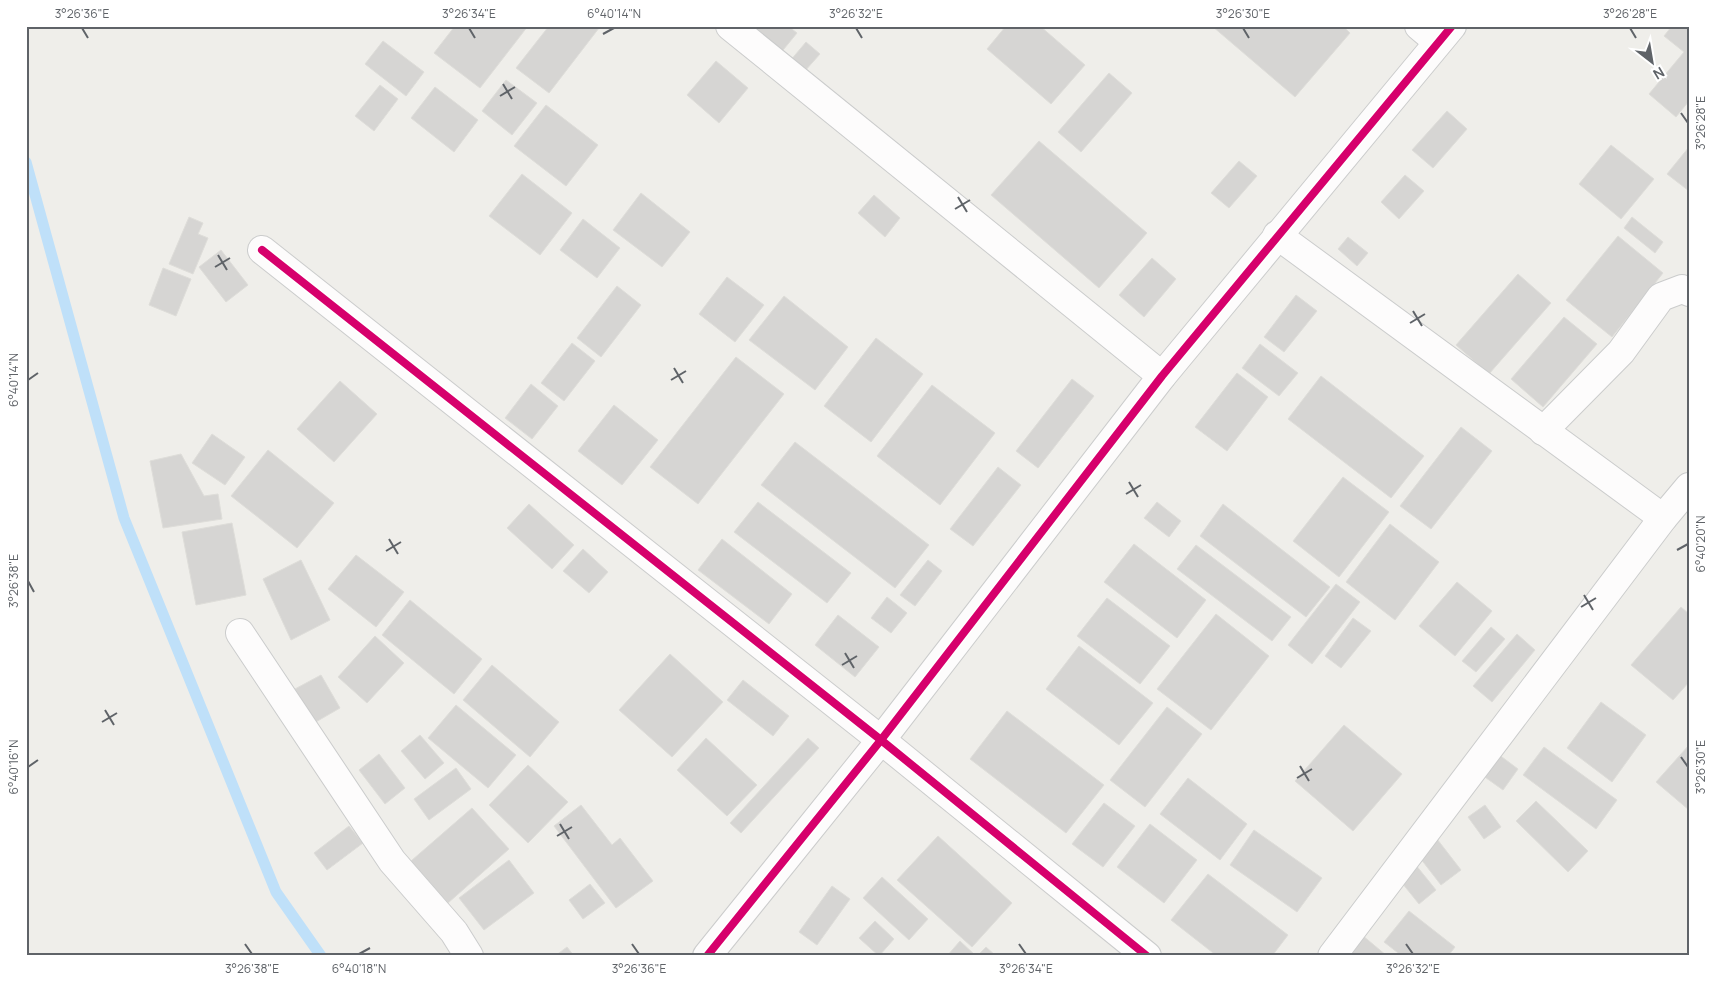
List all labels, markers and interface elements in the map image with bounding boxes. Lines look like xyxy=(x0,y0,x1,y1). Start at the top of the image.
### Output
text: 3°26'36"E xyxy=(55,5,109,22)
text: 3°26'34"E xyxy=(442,5,496,22)
text: 6°40'14"N xyxy=(587,5,641,22)
text: 3°26'32"E xyxy=(829,5,883,22)
text: 3°26'30"E xyxy=(1216,5,1270,22)
text: 3°26'28"E xyxy=(1603,5,1657,22)
north arrow xyxy=(1628,38,1678,88)
text: N xyxy=(1650,63,1668,84)
text: 3°26'28"E xyxy=(1692,96,1709,150)
text: 6°40'14"N xyxy=(5,353,22,407)
text: 6°40'20"N xyxy=(1692,516,1709,572)
text: 3°26'38"E xyxy=(5,554,22,608)
text: 6°40'16"N xyxy=(5,740,22,794)
text: 3°26'30"E xyxy=(1692,740,1709,794)
text: 3°26'38"E xyxy=(225,960,279,977)
text: 6°40'18"N xyxy=(332,960,386,977)
text: 3°26'36"E xyxy=(612,960,666,977)
text: 3°26'34"E xyxy=(999,960,1053,977)
text: 3°26'32"E xyxy=(1386,960,1440,977)

